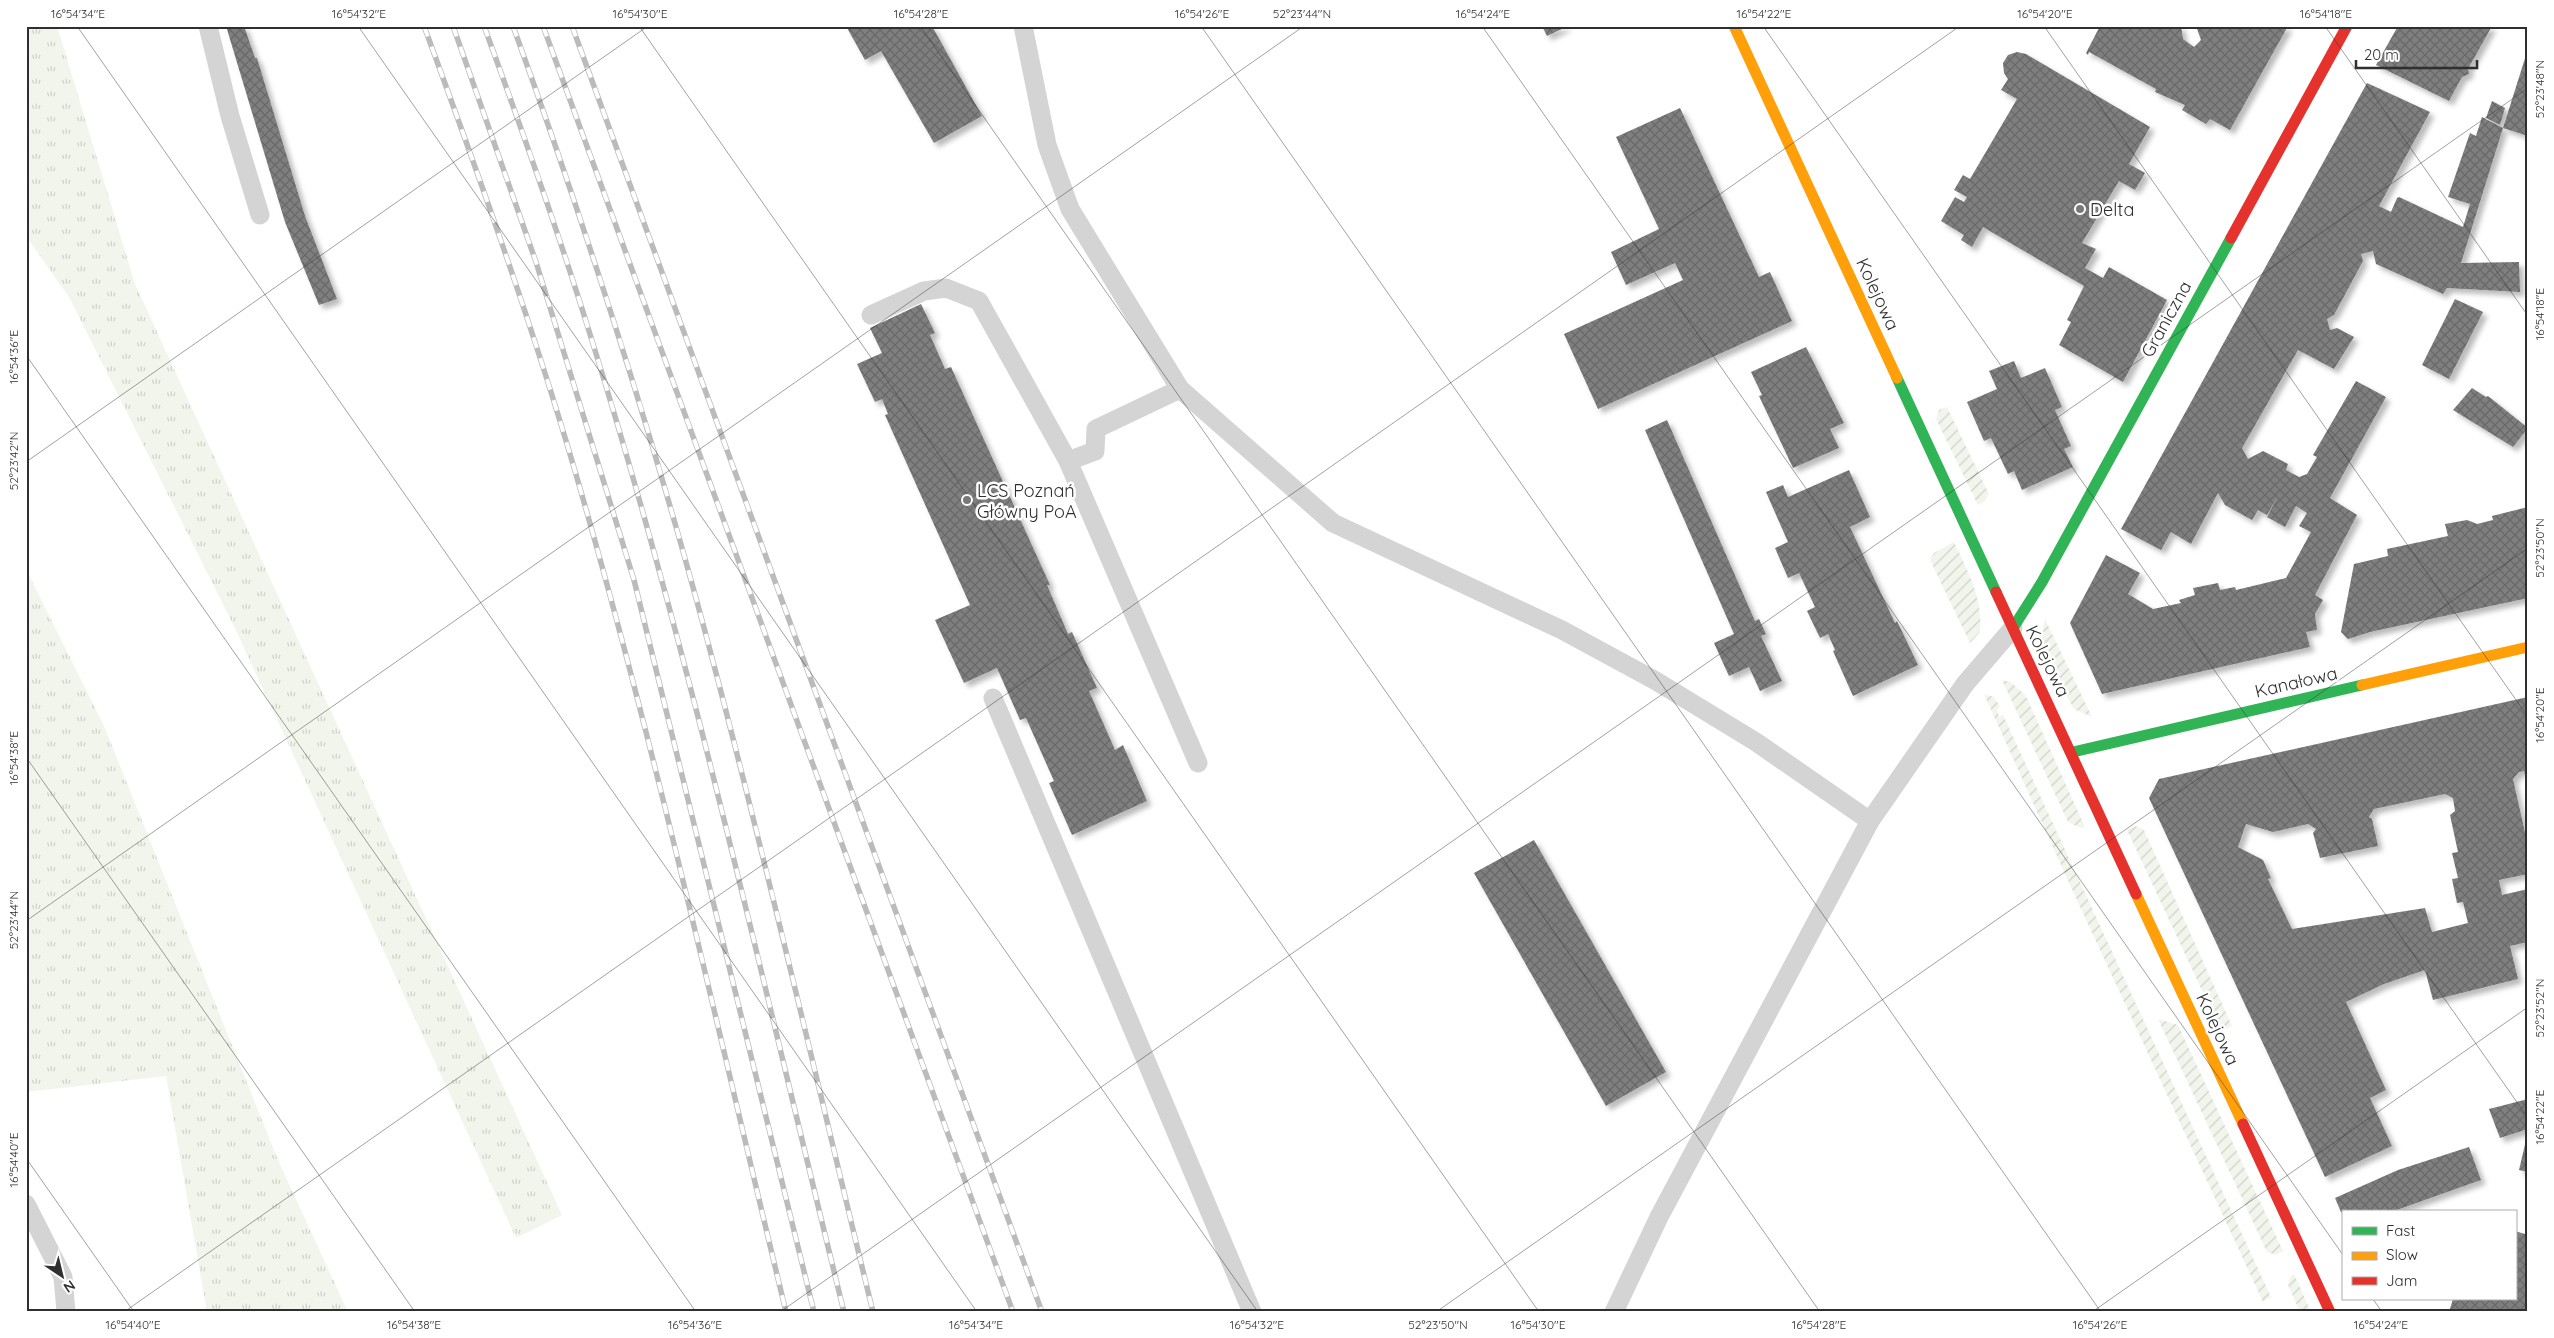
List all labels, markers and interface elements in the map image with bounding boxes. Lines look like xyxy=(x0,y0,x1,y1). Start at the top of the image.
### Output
text: 16°54'34"E xyxy=(51,6,105,21)
text: 16°54'32"E xyxy=(332,6,386,21)
text: 16°54'30"E xyxy=(613,6,668,21)
text: 16°54'28"E xyxy=(894,6,948,21)
text: 16°54'26"E xyxy=(1175,6,1229,21)
text: 52°23'44"N xyxy=(1273,6,1331,21)
text: 16°54'24"E xyxy=(1456,6,1510,21)
text: 16°54'22"E xyxy=(1737,6,1792,21)
text: 16°54'20"E xyxy=(2017,6,2073,21)
text: 16°54'18"E xyxy=(2300,6,2352,21)
scale bar xyxy=(2356,38,2478,70)
text: 20 m xyxy=(2364,45,2399,64)
text: 52°23'48"N xyxy=(2532,60,2547,118)
place label: Delta xyxy=(2090,198,2134,221)
marker: Delta xyxy=(2074,203,2086,215)
street label: Kolejowa xyxy=(1851,254,1905,334)
street label: Graniczna xyxy=(2136,277,2196,361)
text: 16°54'18"E xyxy=(2532,288,2547,340)
text: 16°54'36"E xyxy=(6,330,21,384)
text: 52°23'42"N xyxy=(6,432,21,490)
place label: LCS Poznań Główny PoA xyxy=(977,479,1077,523)
marker: LCS Poznań Główny PoA xyxy=(961,494,973,506)
text: 52°23'50"N xyxy=(2532,518,2547,578)
street label: Kolejowa xyxy=(2021,621,2075,701)
street label: Kanałowa xyxy=(2253,661,2339,703)
text: 16°54'20"E xyxy=(2532,687,2547,743)
text: 16°54'38"E xyxy=(6,731,21,785)
text: 52°23'44"N xyxy=(6,891,21,949)
text: 52°23'52"N xyxy=(2532,979,2547,1037)
street label: Kolejowa xyxy=(2191,989,2245,1069)
text: 16°54'22"E xyxy=(2532,1089,2547,1144)
text: 16°54'40"E xyxy=(6,1132,21,1187)
legend xyxy=(2342,1210,2516,1300)
text: Fast xyxy=(2386,1221,2415,1240)
text: Slow xyxy=(2386,1245,2418,1264)
north arrow xyxy=(38,1250,88,1300)
text: Jam xyxy=(2386,1271,2417,1290)
text: N xyxy=(60,1276,79,1297)
text: 16°54'40"E xyxy=(106,1317,161,1332)
text: 16°54'38"E xyxy=(387,1317,441,1332)
text: 16°54'36"E xyxy=(668,1317,722,1332)
text: 16°54'34"E xyxy=(949,1317,1003,1332)
text: 16°54'32"E xyxy=(1230,1317,1284,1332)
text: 52°23'50"N xyxy=(1408,1317,1468,1332)
text: 16°54'30"E xyxy=(1511,1317,1566,1332)
text: 16°54'28"E xyxy=(1792,1317,1846,1332)
text: 16°54'26"E xyxy=(2073,1317,2127,1332)
text: 16°54'24"E xyxy=(2354,1317,2408,1332)

